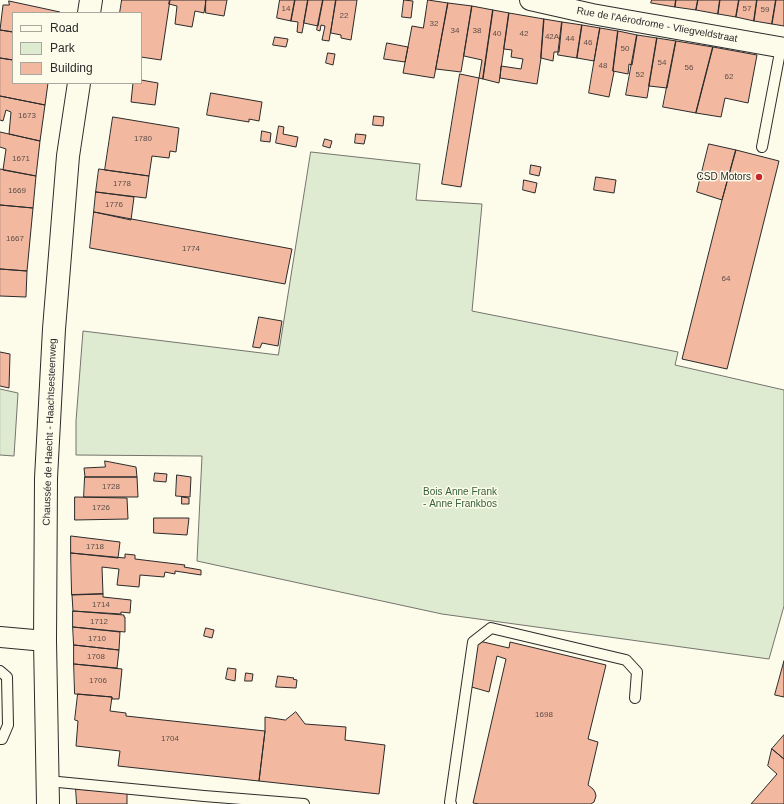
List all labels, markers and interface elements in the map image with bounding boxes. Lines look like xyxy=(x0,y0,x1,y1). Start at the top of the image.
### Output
house number: 14 xyxy=(282,4,290,14)
house number: 57 xyxy=(743,4,751,14)
street label: Rue de l'Aérodrome - Vliegveldstraat xyxy=(576,5,738,45)
house number: 59 xyxy=(761,5,769,15)
house number: 22 xyxy=(340,11,348,21)
legend xyxy=(12,12,142,84)
house number: 32 xyxy=(430,19,438,29)
text: Road xyxy=(50,21,79,35)
house number: 34 xyxy=(451,26,459,36)
house number: 38 xyxy=(473,26,481,36)
house number: 40 xyxy=(493,29,501,39)
house number: 42 xyxy=(520,29,528,39)
house number: 42A xyxy=(545,32,559,42)
house number: 44 xyxy=(566,34,574,44)
house number: 46 xyxy=(584,38,592,48)
text: Park xyxy=(50,41,75,55)
house number: 50 xyxy=(621,44,629,54)
house number: 54 xyxy=(658,58,666,68)
text: Building xyxy=(50,61,93,75)
house number: 48 xyxy=(599,61,607,71)
house number: 56 xyxy=(685,63,693,73)
house number: 52 xyxy=(636,70,644,80)
house number: 62 xyxy=(725,72,733,82)
house number: 1673 xyxy=(18,111,36,121)
house number: 1780 xyxy=(134,134,152,144)
house number: 1671 xyxy=(12,154,30,164)
place label: CSD Motors xyxy=(697,171,751,183)
marker: CSD Motors xyxy=(754,172,764,182)
house number: 1778 xyxy=(113,179,131,189)
house number: 1669 xyxy=(8,186,26,196)
house number: 1776 xyxy=(105,200,123,210)
house number: 1667 xyxy=(6,234,24,244)
house number: 1774 xyxy=(182,244,200,254)
house number: 64 xyxy=(722,274,730,284)
street label: Chaussée de Haecht - Haachtsesteenweg xyxy=(41,338,59,526)
house number: 1728 xyxy=(102,482,120,492)
park label: Bois Anne Frank - Anne Frankbos xyxy=(423,486,497,510)
house number: 1726 xyxy=(92,503,110,513)
house number: 1718 xyxy=(86,542,104,552)
house number: 1714 xyxy=(92,600,110,610)
house number: 1712 xyxy=(90,617,108,627)
house number: 1710 xyxy=(88,634,106,644)
house number: 1708 xyxy=(87,652,105,662)
house number: 1706 xyxy=(89,676,107,686)
house number: 1698 xyxy=(535,710,553,720)
house number: 1704 xyxy=(161,734,179,744)

